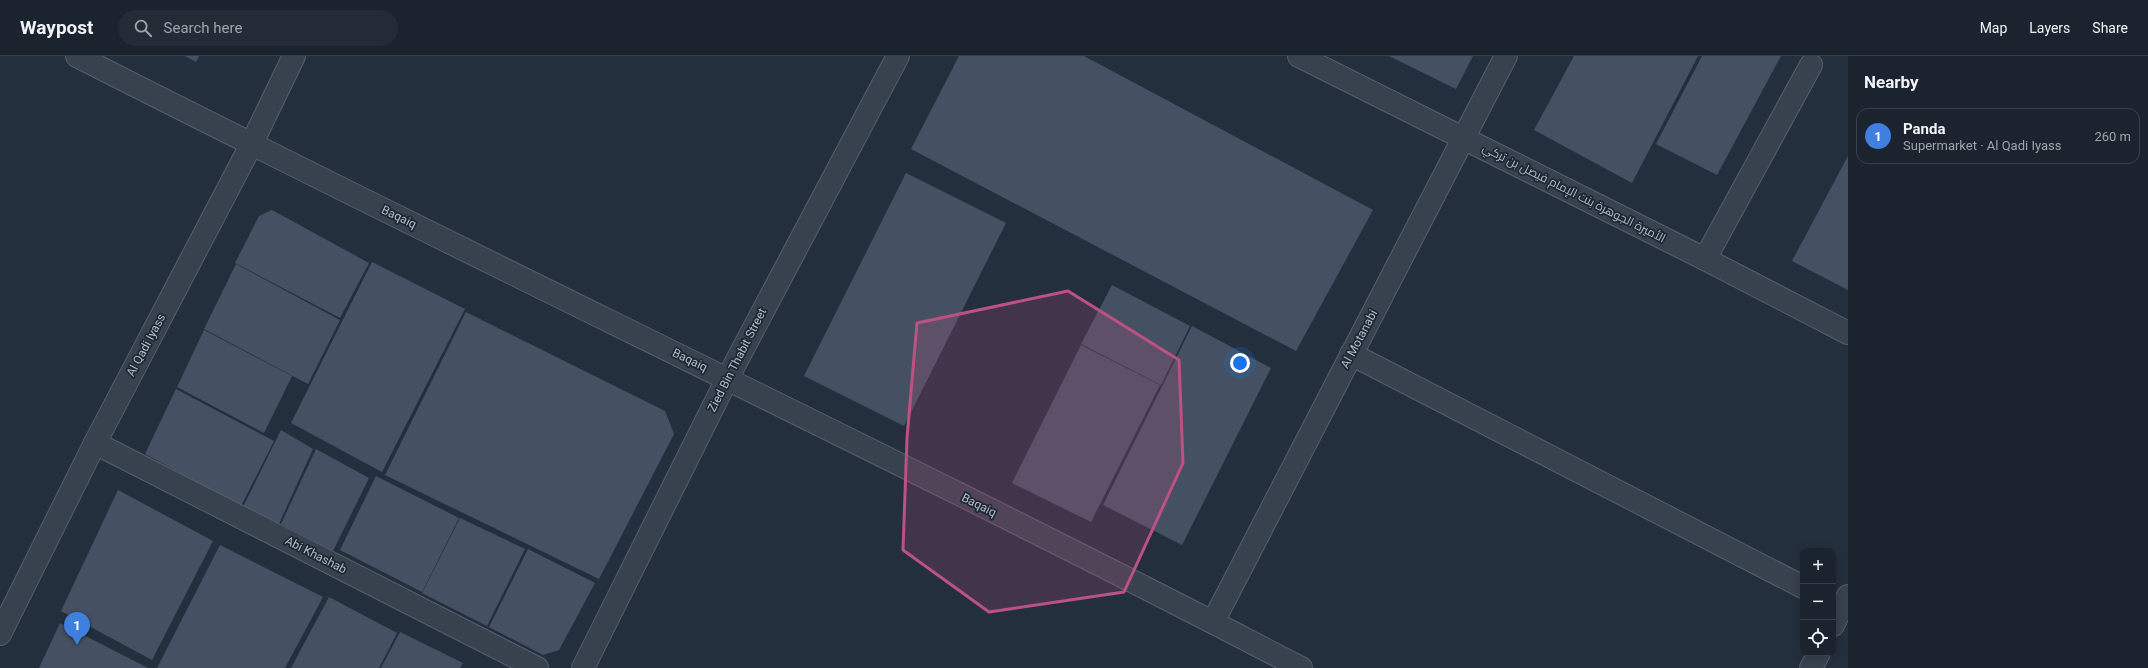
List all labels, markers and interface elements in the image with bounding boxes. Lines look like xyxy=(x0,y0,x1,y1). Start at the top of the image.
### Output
search box xyxy=(118,10,398,46)
text: Waypost xyxy=(20,16,94,39)
icon: search xyxy=(132,17,154,39)
text: Search here xyxy=(164,19,242,37)
text: Map xyxy=(1980,20,2007,36)
text: Layers xyxy=(2029,20,2070,36)
text: Share xyxy=(2092,20,2128,36)
text: Nearby xyxy=(1864,72,1919,92)
text: Panda xyxy=(1903,120,1946,138)
text: 1 xyxy=(1874,129,1882,144)
text: 260 m xyxy=(2094,129,2131,144)
text: Supermarket · Al Qadi Iyass xyxy=(1903,138,2062,153)
street label: الأميرة الجوهرة بنت الإمام فيصل بن تركي xyxy=(1479,141,1668,248)
street label: Baqaiq xyxy=(379,203,419,231)
street label: Zied Bin Thabit Street xyxy=(705,306,769,414)
street label: Al Motanabi xyxy=(1338,307,1380,371)
street label: Al Qadi Iyass xyxy=(124,311,168,379)
street label: Baqaiq xyxy=(670,346,710,374)
your location xyxy=(1230,353,1250,373)
street label: Baqaiq xyxy=(959,490,999,520)
street label: Abi Khashab xyxy=(283,534,349,577)
map controls xyxy=(1800,548,1836,656)
button: + xyxy=(1800,548,1836,584)
button: − xyxy=(1800,584,1836,620)
pin: 1 xyxy=(64,612,90,645)
button: locate xyxy=(1800,620,1836,656)

